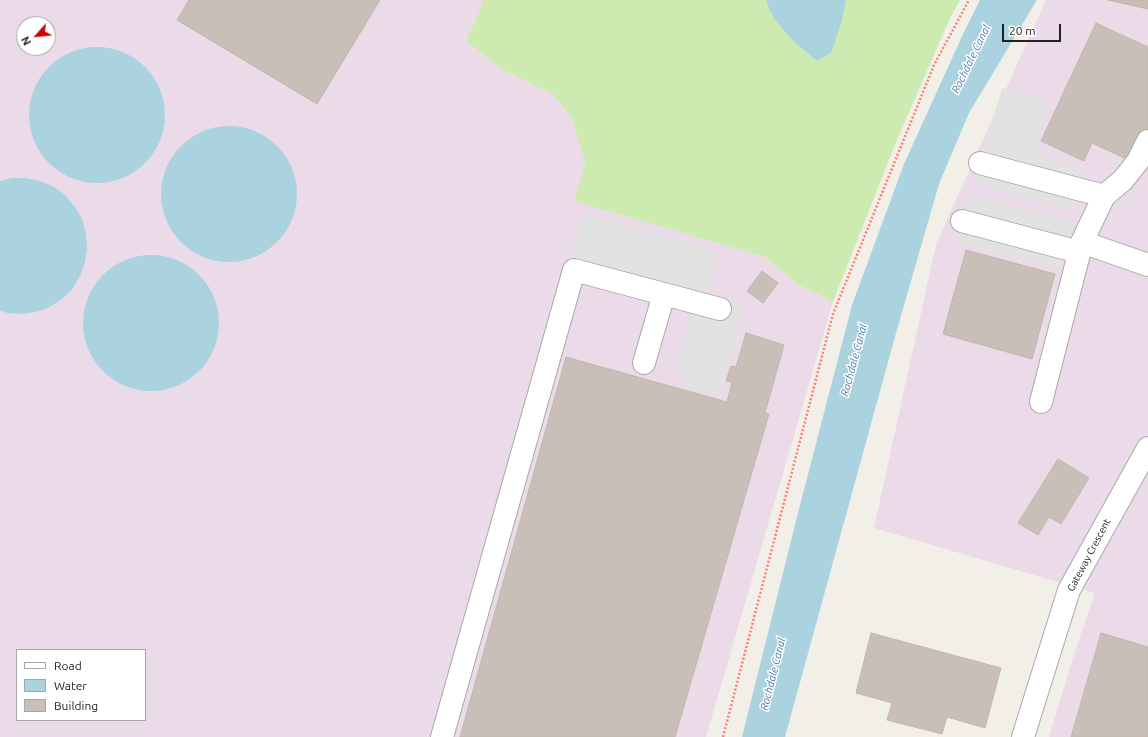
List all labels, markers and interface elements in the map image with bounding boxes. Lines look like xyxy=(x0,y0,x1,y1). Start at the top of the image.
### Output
north arrow xyxy=(16,16,56,56)
scale bar xyxy=(1004,16,1063,42)
water label: Rochdale Canal xyxy=(949,23,993,95)
text: 20 m xyxy=(1009,24,1036,37)
text: N xyxy=(19,35,33,47)
water label: Rochdale Canal xyxy=(838,322,870,398)
street label: Gateway Crescent xyxy=(1065,517,1113,593)
water label: Rochdale Canal xyxy=(758,636,788,712)
legend xyxy=(16,649,146,721)
text: Road xyxy=(54,659,82,672)
text: Water xyxy=(54,679,87,692)
text: Building xyxy=(54,699,98,712)

